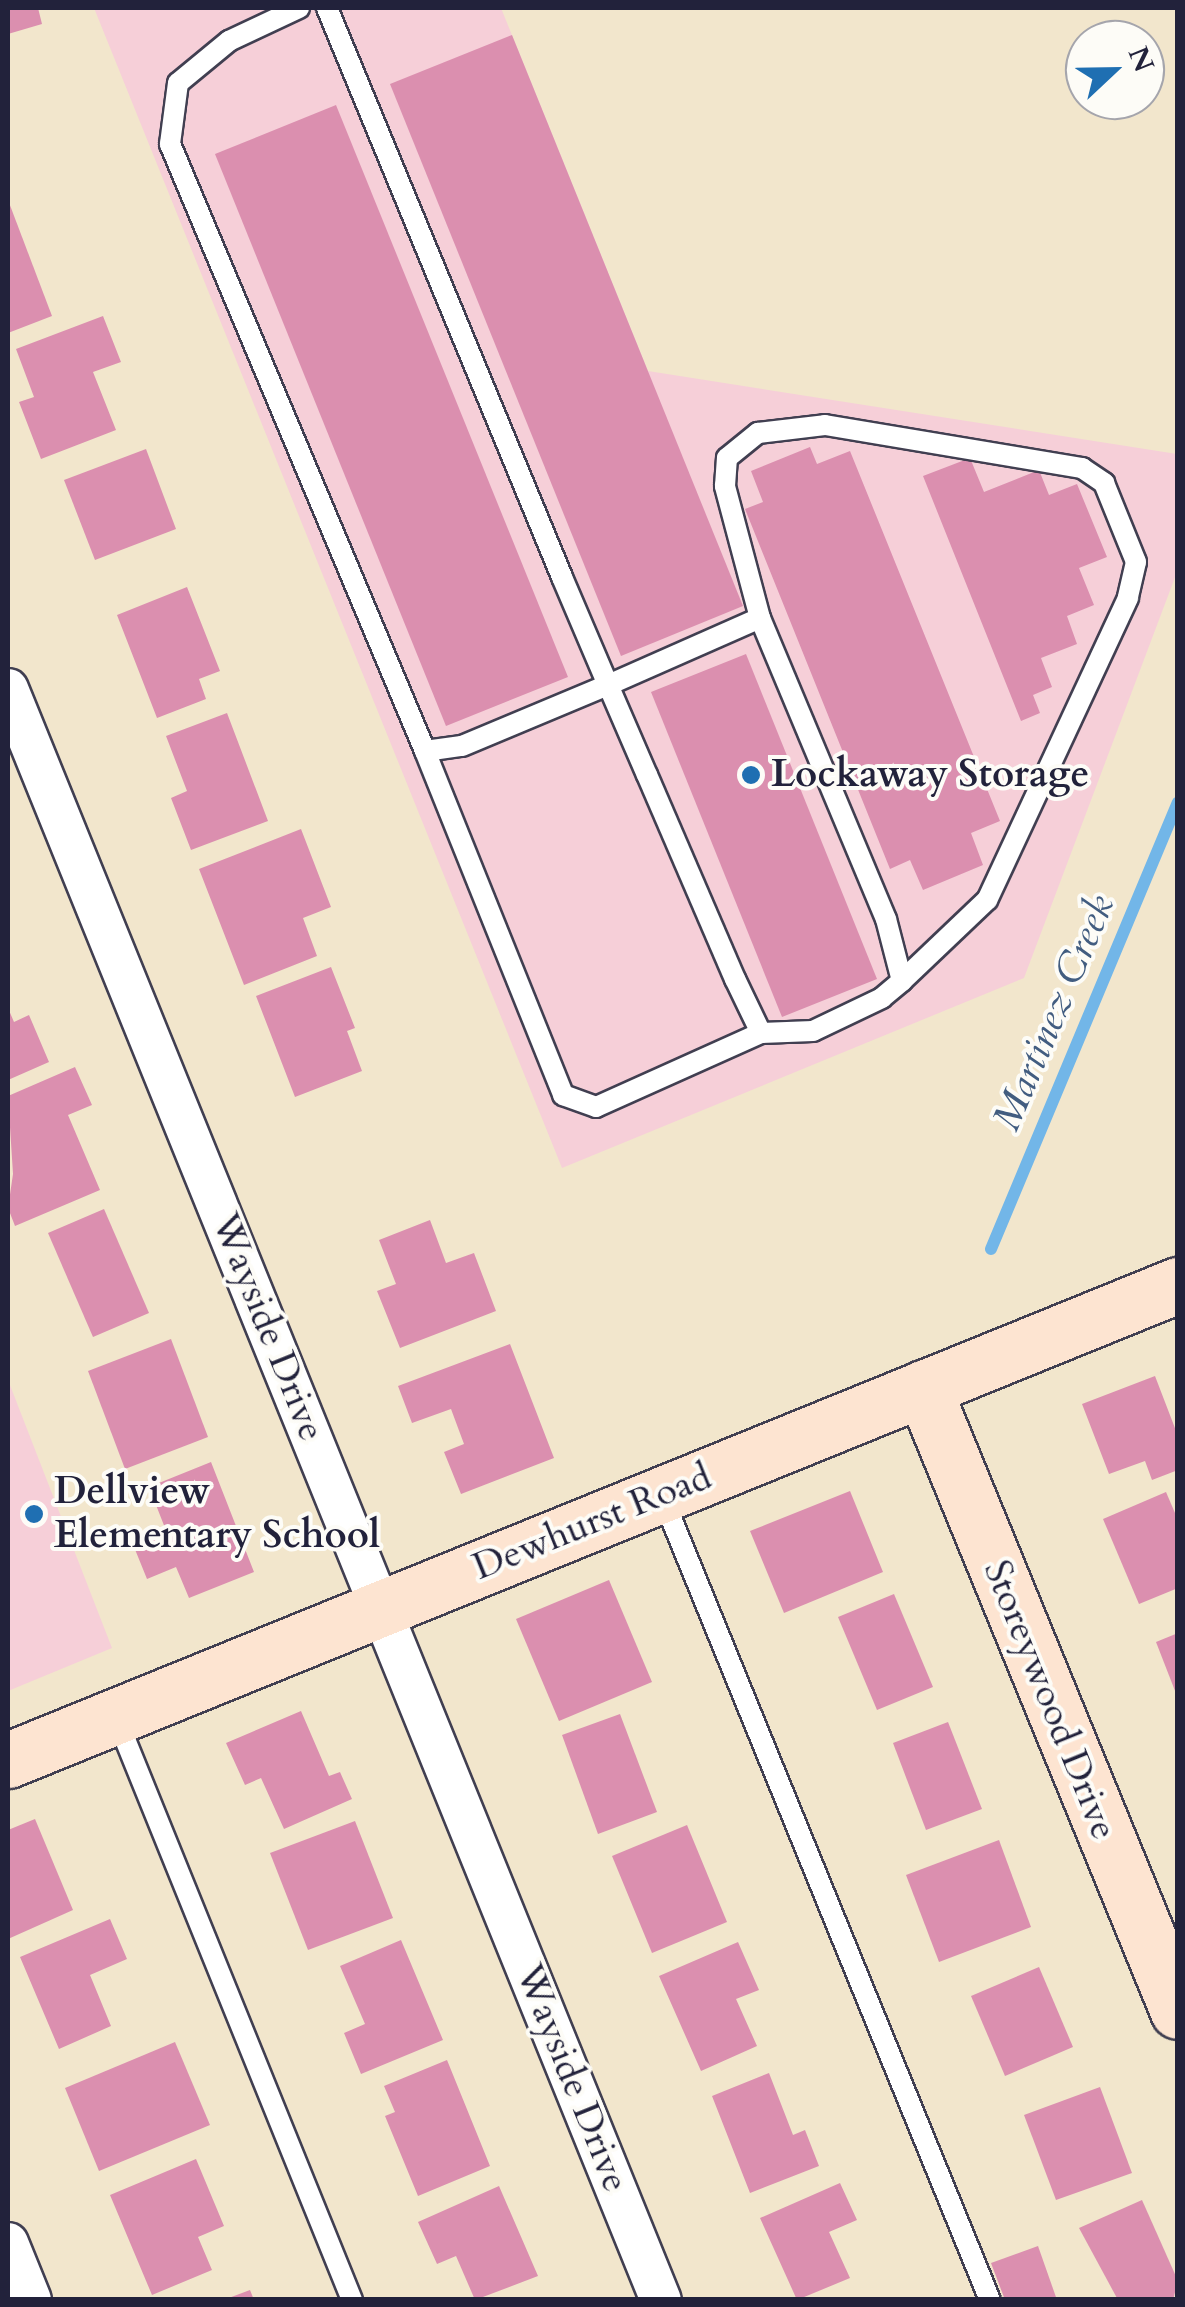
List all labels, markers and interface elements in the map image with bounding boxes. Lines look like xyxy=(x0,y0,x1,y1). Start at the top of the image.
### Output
north arrow xyxy=(1065,20,1165,120)
text: N xyxy=(1119,41,1163,78)
place label: Lockaway Storage xyxy=(771,752,1089,798)
marker: Lockaway Storage xyxy=(740,764,762,786)
water label: Martinez Creek xyxy=(983,888,1125,1138)
street label: Wayside Drive xyxy=(202,1207,334,1447)
street label: Dewhurst Road xyxy=(466,1454,718,1590)
place label: Dellview Elementary School xyxy=(54,1469,380,1558)
marker: Dellview Elementary School xyxy=(23,1503,45,1525)
street label: Storeywood Drive xyxy=(973,1554,1127,1846)
street label: Wayside Drive xyxy=(506,1958,638,2198)

